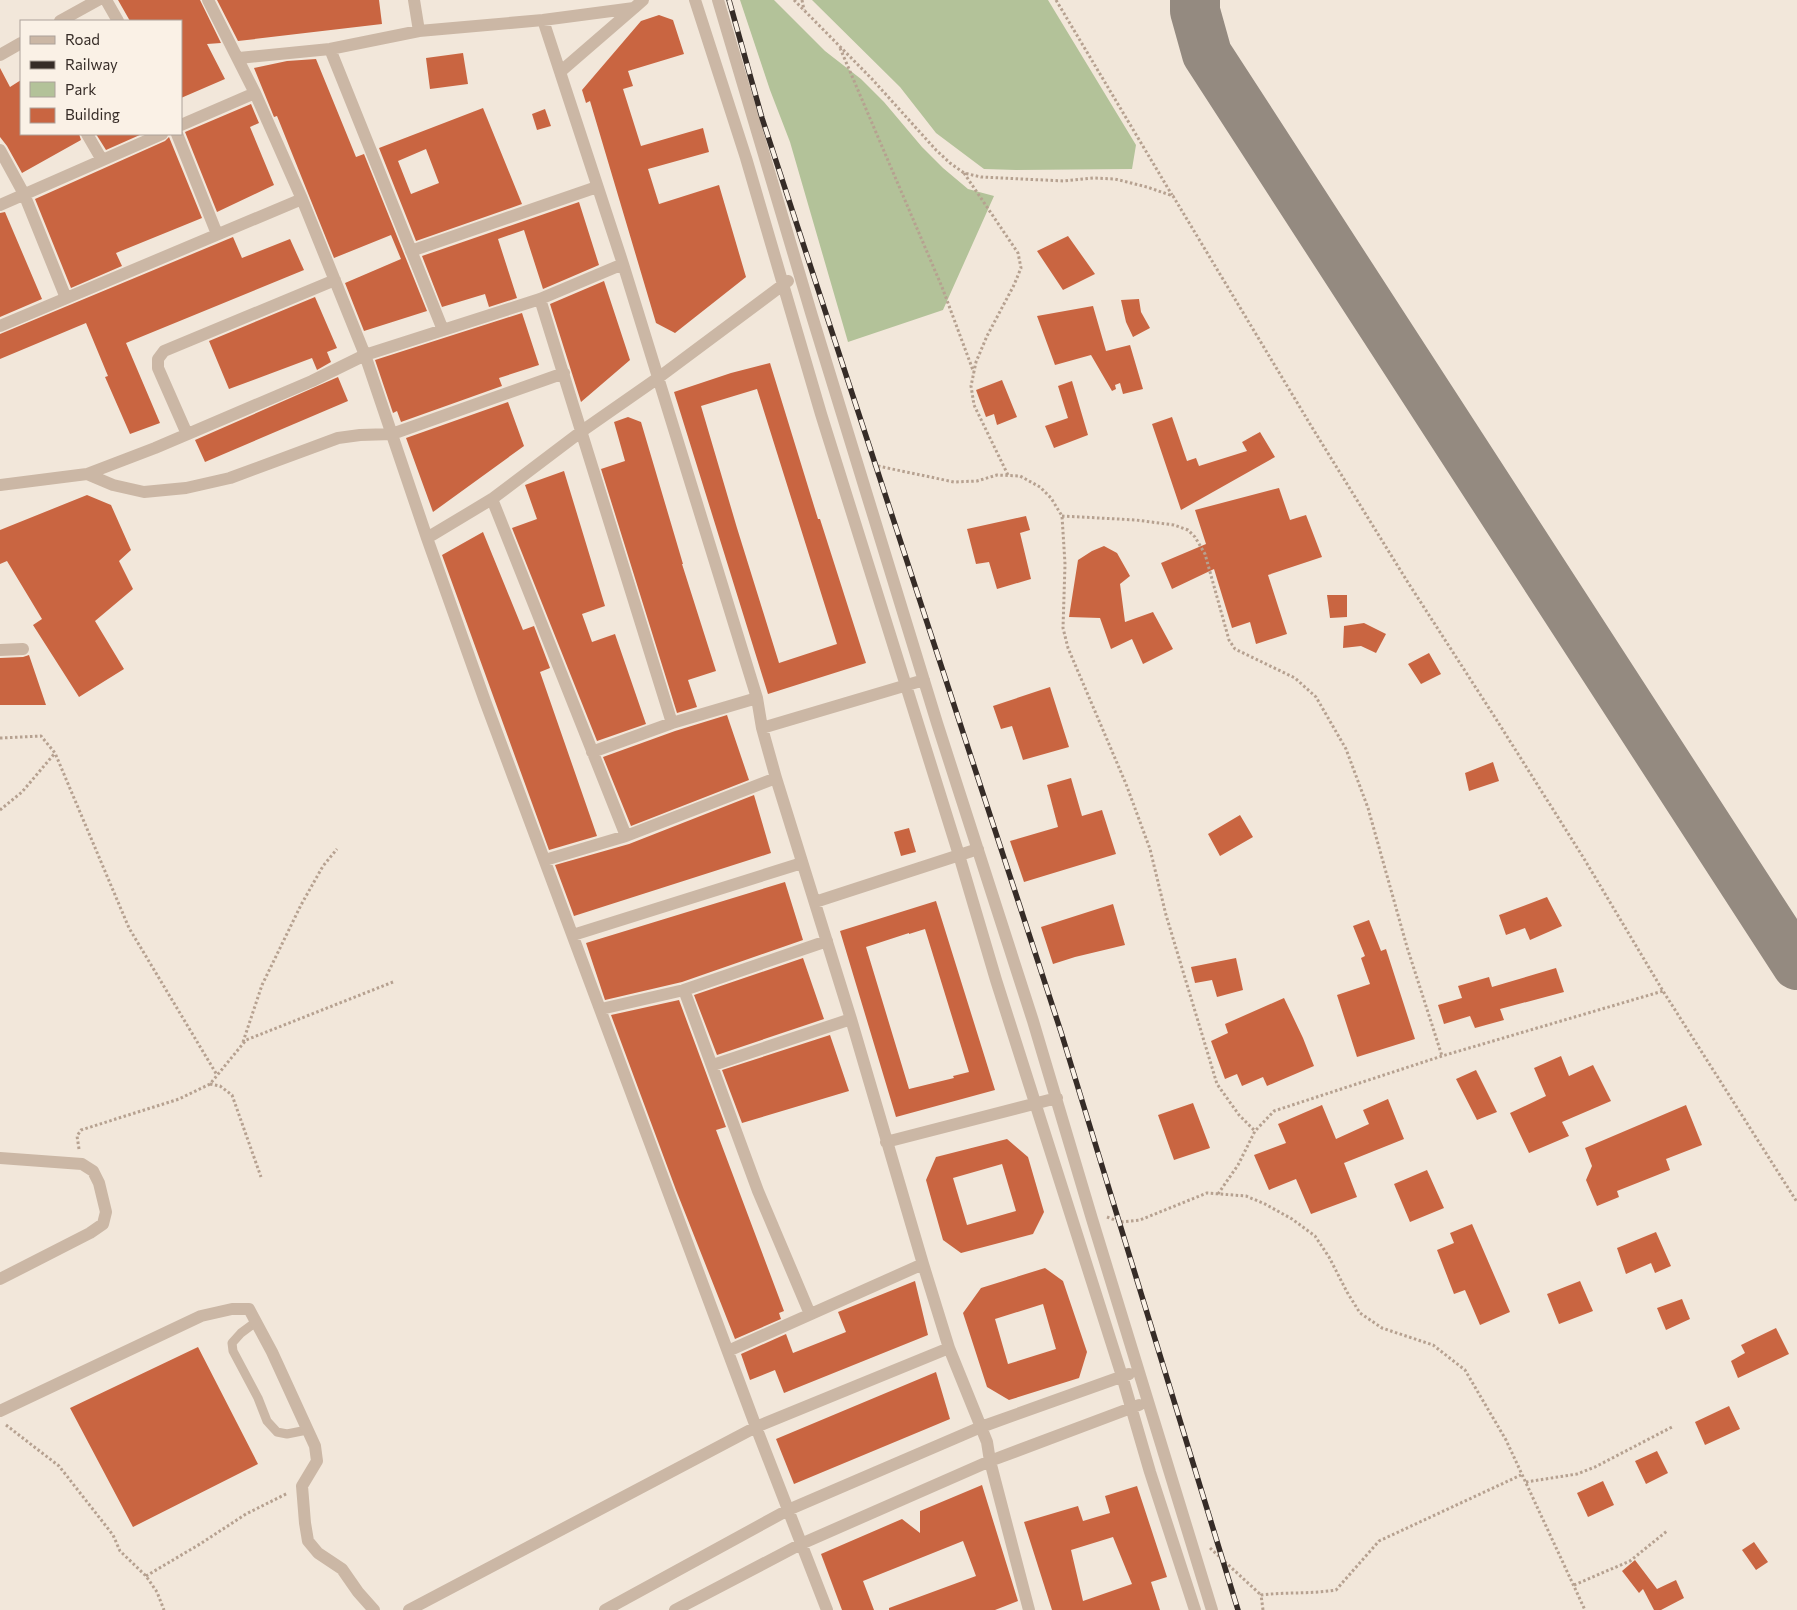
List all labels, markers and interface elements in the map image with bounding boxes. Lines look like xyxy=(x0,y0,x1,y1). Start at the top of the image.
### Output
legend xyxy=(20,20,182,135)
text: Road xyxy=(65,30,100,48)
text: Railway xyxy=(65,55,118,73)
text: Park xyxy=(65,80,96,98)
text: Building xyxy=(65,105,120,123)

